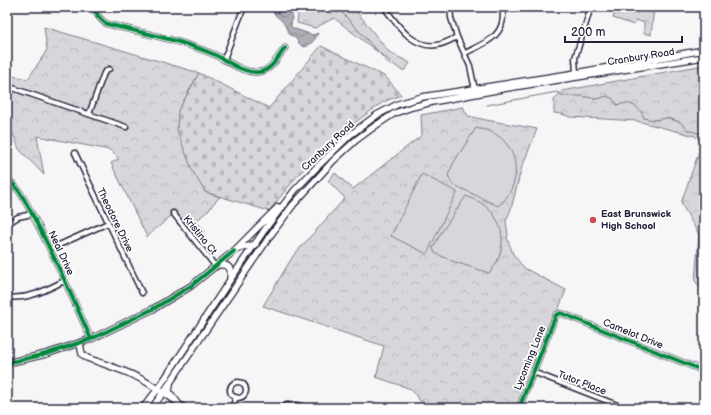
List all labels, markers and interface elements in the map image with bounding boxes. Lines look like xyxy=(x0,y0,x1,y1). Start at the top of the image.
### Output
scale bar xyxy=(565,18,682,44)
text: 200 m xyxy=(571,25,605,40)
street label: Cranbury Road xyxy=(607,46,676,68)
street label: Cranbury Road xyxy=(299,118,357,174)
street label: Theodore Drive xyxy=(94,186,136,254)
place label: East Brunswick High School xyxy=(601,208,672,232)
street label: Kristina Ct xyxy=(181,213,219,257)
marker: East Brunswick High School xyxy=(588,215,598,225)
street label: Neal Drive xyxy=(46,229,77,277)
street label: Camelot Drive xyxy=(601,316,665,352)
street label: Lycoming Lane xyxy=(512,324,548,392)
street label: Tutor Place xyxy=(556,368,608,398)

